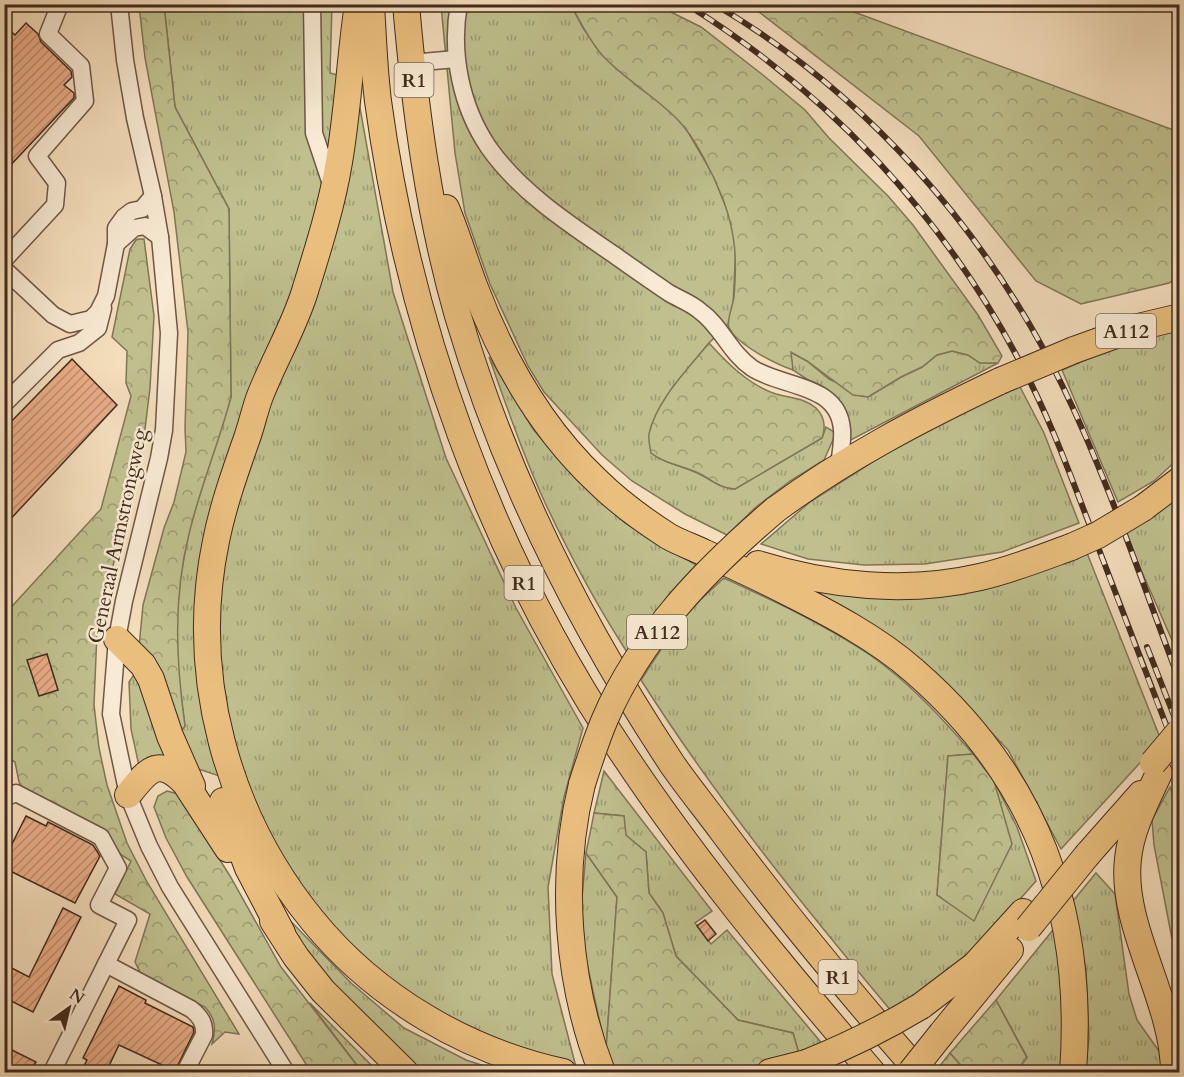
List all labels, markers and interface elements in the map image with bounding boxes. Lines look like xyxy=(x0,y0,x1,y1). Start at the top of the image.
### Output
road number: R1 xyxy=(394,63,434,97)
road number: A112 xyxy=(1096,314,1156,348)
street label: Generaal Armstrongweg xyxy=(81,426,155,646)
road number: R1 xyxy=(504,566,544,600)
road number: A112 xyxy=(627,615,687,649)
road number: R1 xyxy=(818,960,858,994)
north arrow xyxy=(39,978,99,1038)
text: N xyxy=(65,983,89,1009)

